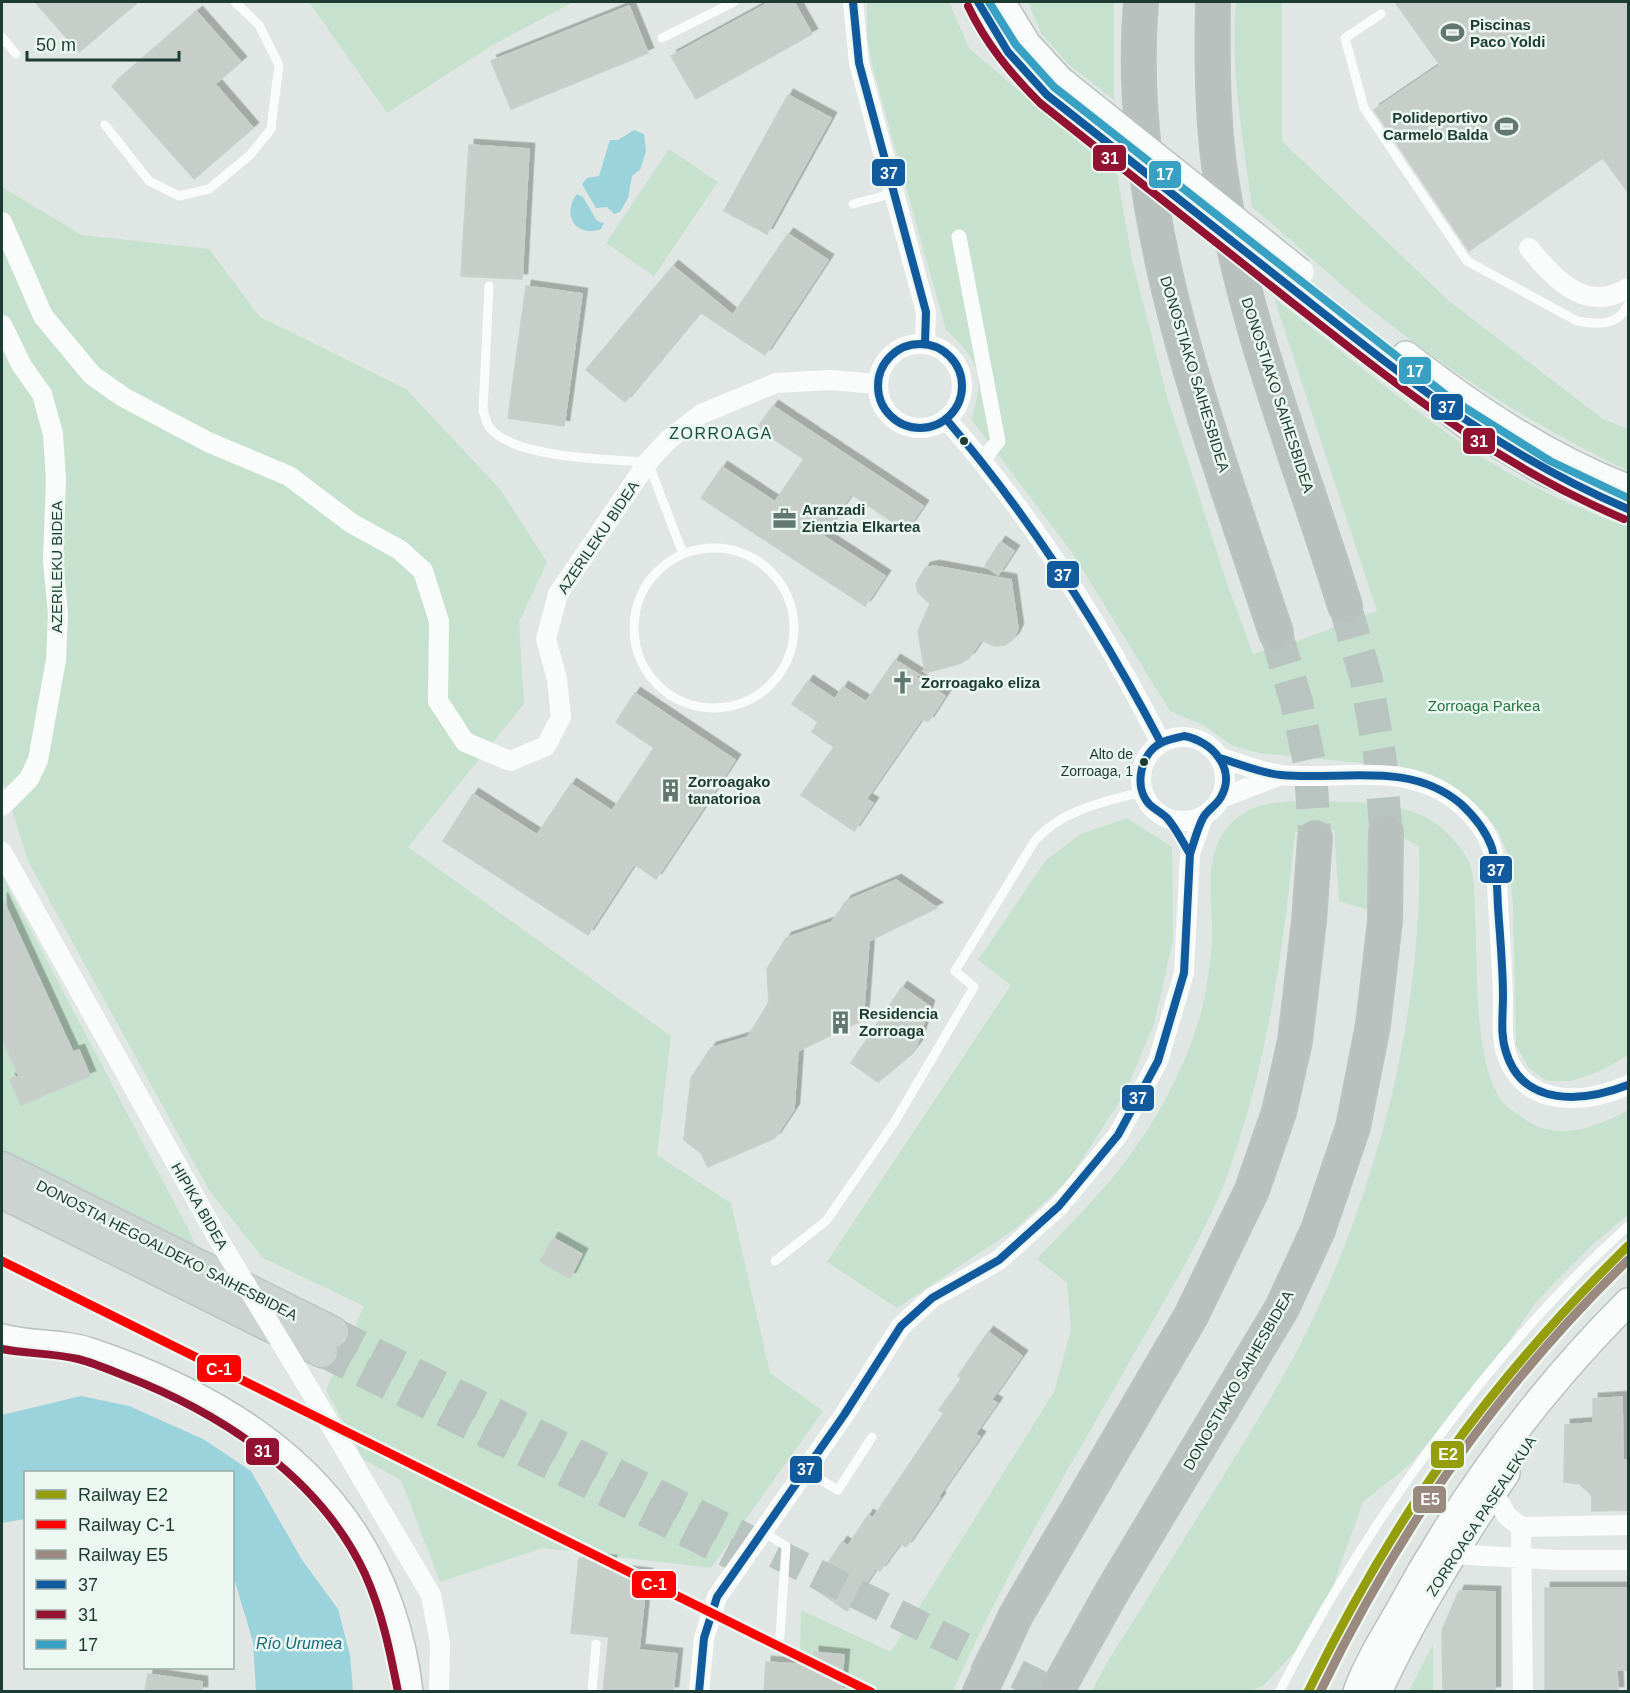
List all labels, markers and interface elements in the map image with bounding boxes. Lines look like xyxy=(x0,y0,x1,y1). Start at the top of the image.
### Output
place label: Piscinas Paco Yoldi xyxy=(1470,16,1545,50)
sports icon: Piscinas Paco Yoldi xyxy=(1439,20,1465,46)
scale bar xyxy=(27,24,178,62)
text: 50 m xyxy=(36,35,76,55)
place label: Polideportivo Carmelo Balda xyxy=(1383,109,1489,143)
sports icon: Polideportivo Carmelo Balda xyxy=(1493,113,1519,139)
line badge: 31 xyxy=(1092,144,1127,172)
text: 31 xyxy=(1101,150,1119,167)
line badge: 37 xyxy=(871,158,906,187)
line badge: 17 xyxy=(1148,160,1182,189)
text: 37 xyxy=(880,165,898,182)
text: 17 xyxy=(1156,166,1174,183)
street label: DONOSTIAKO SAIHESBIDEA xyxy=(1157,274,1233,474)
street label: DONOSTIAKO SAIHESBIDEA xyxy=(1238,295,1318,495)
line badge: 17 xyxy=(1398,356,1432,385)
text: 17 xyxy=(1406,363,1424,380)
line badge: 37 xyxy=(1430,393,1464,421)
text: 37 xyxy=(1438,399,1456,416)
district label: ZORROAGA xyxy=(669,425,773,442)
line badge: 31 xyxy=(1462,427,1496,455)
text: 31 xyxy=(1470,433,1488,450)
unlabelled marker xyxy=(958,435,970,447)
street label: AZERILEKU BIDEA xyxy=(554,477,642,597)
street label: AZERILEKU BIDEA xyxy=(48,501,65,633)
place label: Aranzadi Zientzia Elkartea xyxy=(802,501,921,535)
office icon: Aranzadi Zientzia Elkartea xyxy=(771,505,797,531)
line badge: 37 xyxy=(1046,560,1080,589)
text: 37 xyxy=(1054,567,1072,584)
church icon: Zorroagako eliza xyxy=(890,669,916,695)
place label: Zorroagako eliza xyxy=(921,674,1041,691)
park label: Zorroaga Parkea xyxy=(1428,697,1541,714)
place label: Alto de Zorroaga, 1 xyxy=(1061,746,1133,779)
marker: Alto de Zorroaga, 1 xyxy=(1138,756,1150,768)
place label: Zorroagako tanatorioa xyxy=(688,773,771,807)
building icon: Zorroagako tanatorioa xyxy=(657,777,683,803)
line badge: 37 xyxy=(1479,855,1513,884)
text: 37 xyxy=(1487,862,1505,879)
place label: Residencia Zorroaga xyxy=(859,1005,939,1039)
building icon: Residencia Zorroaga xyxy=(828,1009,854,1035)
line badge: 37 xyxy=(1121,1084,1155,1112)
text: 37 xyxy=(1129,1090,1147,1107)
street label: HIPIKA BIDEA xyxy=(168,1160,232,1252)
street label: DONOSTIA HEGOALDEKO SAIHESBIDEA xyxy=(34,1176,300,1324)
street label: DONOSTIAKO SAIHESBIDEA xyxy=(1180,1287,1296,1473)
line badge: C-1 xyxy=(196,1354,242,1383)
text: C-1 xyxy=(206,1361,232,1378)
street label: ZORROAGA PASEALEKUA xyxy=(1423,1433,1539,1599)
line badge: 31 xyxy=(245,1437,280,1466)
line badge: E2 xyxy=(1430,1440,1465,1469)
text: 31 xyxy=(254,1443,272,1460)
text: E2 xyxy=(1438,1446,1458,1463)
line badge: 37 xyxy=(789,1455,823,1484)
text: 37 xyxy=(797,1461,815,1478)
legend xyxy=(24,1471,234,1669)
text: Railway E2 xyxy=(78,1485,168,1505)
line badge: E5 xyxy=(1412,1485,1447,1514)
text: E5 xyxy=(1420,1491,1440,1508)
text: Railway C-1 xyxy=(78,1515,175,1535)
text: Railway E5 xyxy=(78,1545,168,1565)
line badge: C-1 xyxy=(631,1570,677,1599)
text: 37 xyxy=(78,1575,98,1595)
text: C-1 xyxy=(641,1576,667,1593)
text: 31 xyxy=(78,1605,98,1625)
text: 17 xyxy=(78,1635,98,1655)
water label: Río Urumea xyxy=(256,1635,342,1652)

